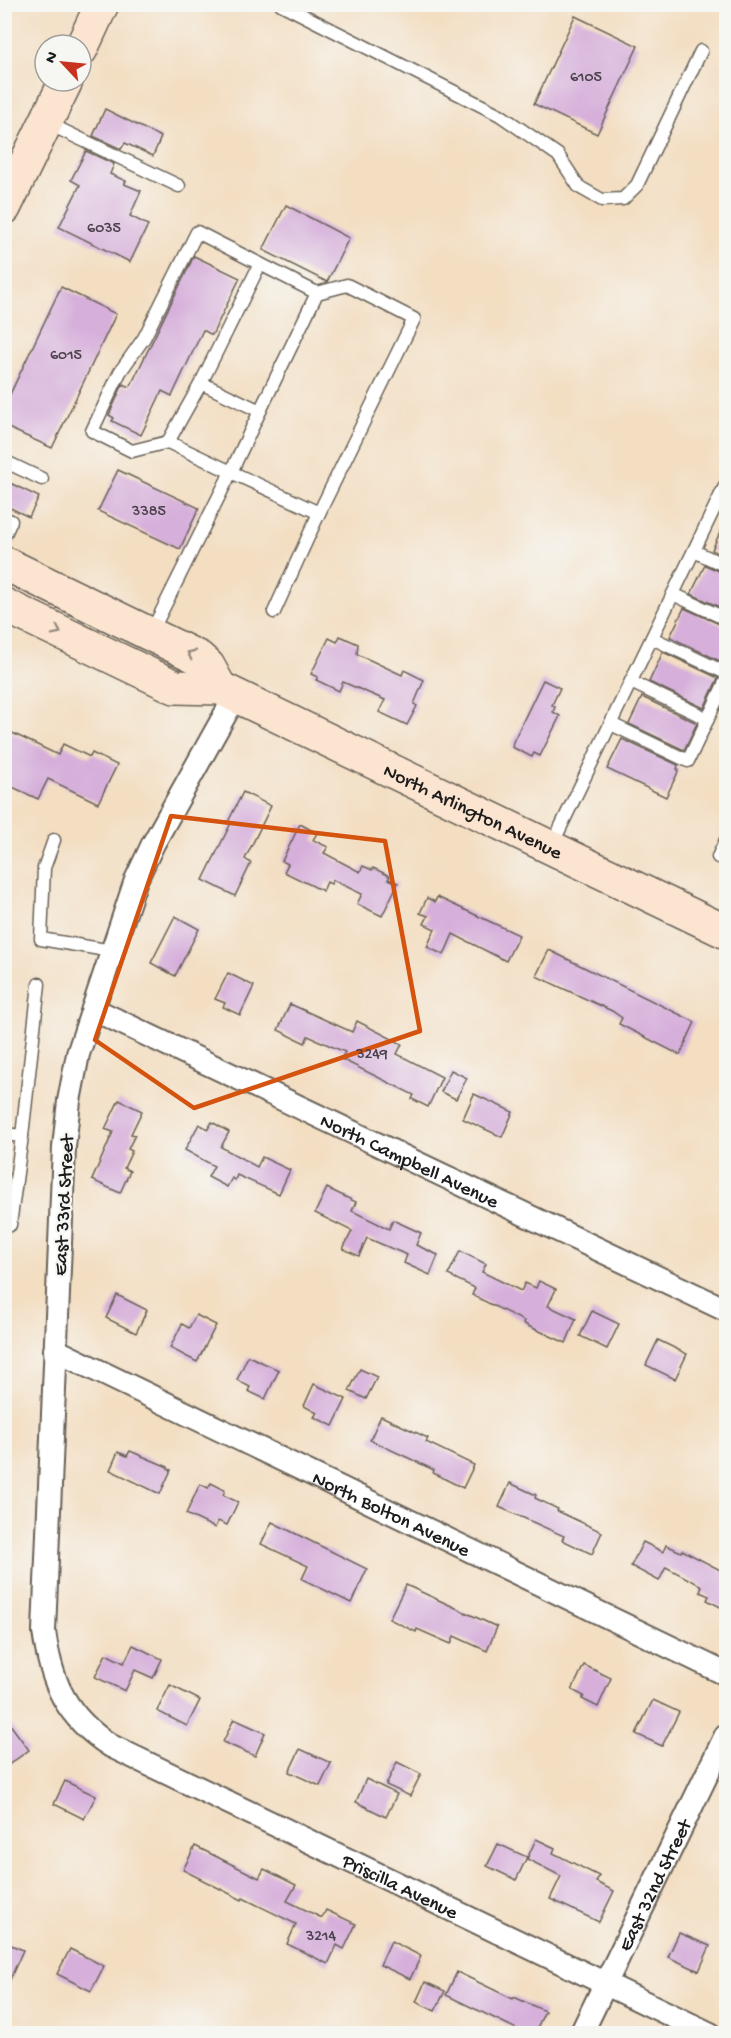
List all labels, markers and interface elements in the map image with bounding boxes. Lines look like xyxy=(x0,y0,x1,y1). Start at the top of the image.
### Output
north arrow xyxy=(33,33,93,93)
text: N xyxy=(42,49,64,67)
house number: 6105 xyxy=(570,69,602,88)
house number: 6035 xyxy=(87,220,121,239)
house number: 6015 xyxy=(50,347,82,366)
house number: 3385 xyxy=(131,503,166,522)
one-way arrow xyxy=(51,623,62,635)
one-way arrow xyxy=(187,650,198,661)
street label: North Arlington Avenue xyxy=(379,760,566,867)
house number: 3249 xyxy=(355,1046,388,1065)
street label: North Campbell Avenue xyxy=(316,1111,502,1215)
street label: East 33rd Street xyxy=(50,1132,81,1276)
street label: North Bolton Avenue xyxy=(308,1468,473,1564)
street label: East 32nd Street xyxy=(615,1815,699,1956)
street label: Priscilla Avenue xyxy=(337,1850,461,1926)
house number: 3214 xyxy=(305,1928,337,1947)

